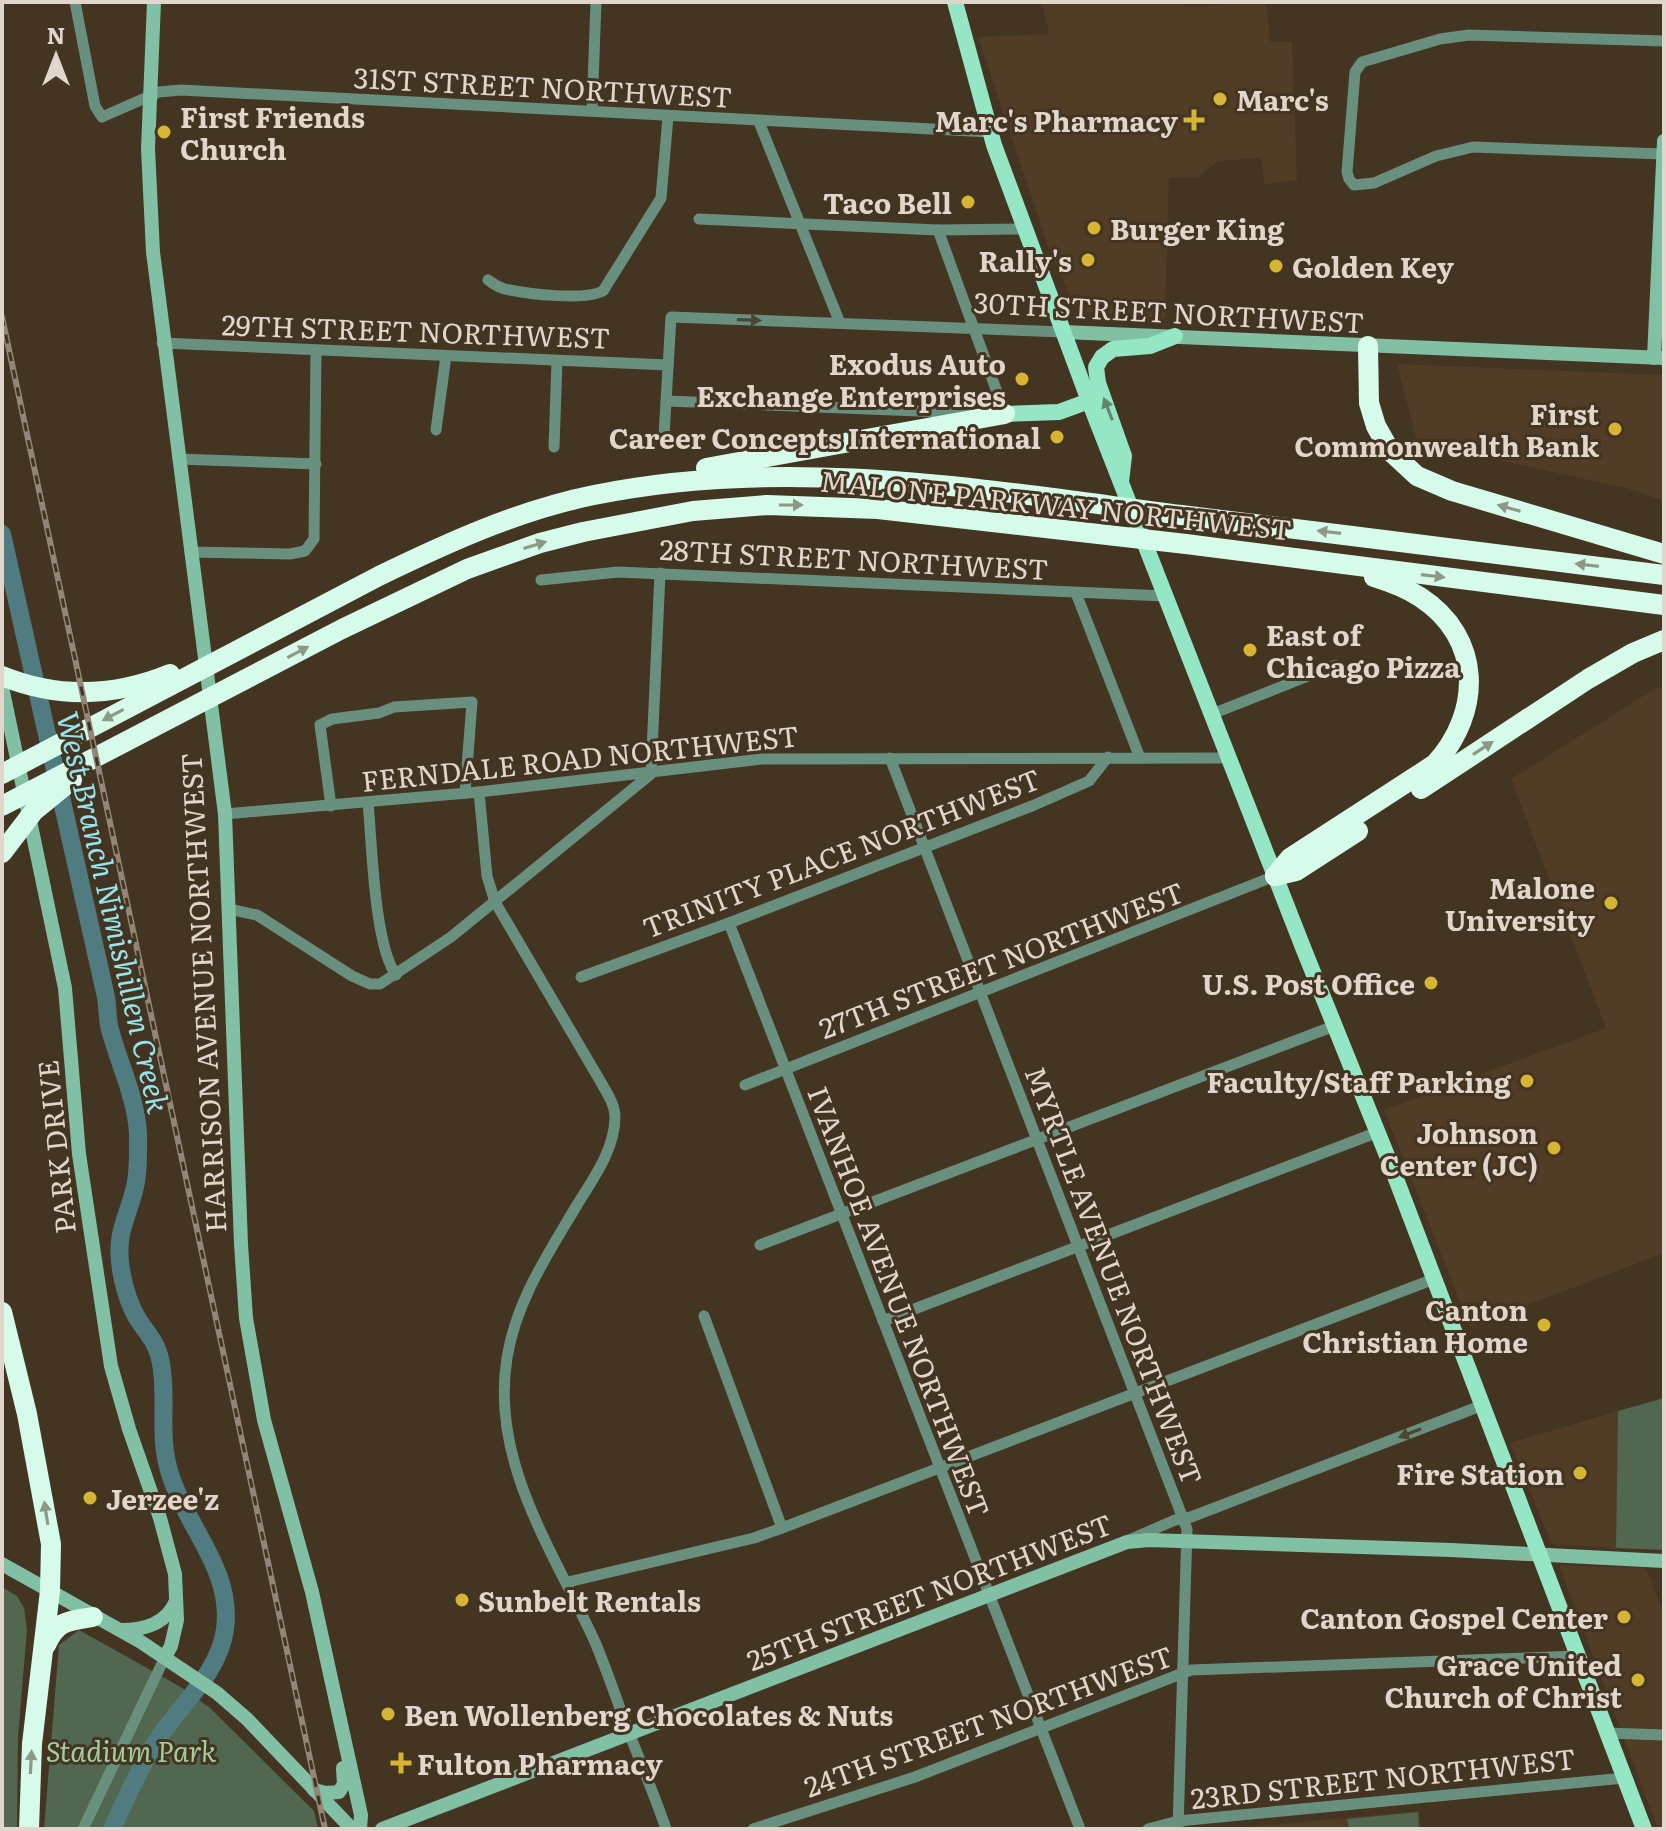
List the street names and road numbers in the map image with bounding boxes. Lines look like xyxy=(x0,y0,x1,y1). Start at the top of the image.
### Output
street label: 31ST STREET NORTHWEST xyxy=(353,55,733,117)
street label: 30TH STREET NORTHWEST xyxy=(973,280,1365,342)
street label: 29TH STREET NORTHWEST xyxy=(221,302,611,358)
street label: MALONE PARKWAY NORTHWEST xyxy=(818,458,1294,550)
street label: 28TH STREET NORTHWEST xyxy=(658,527,1050,589)
street label: FERNDALE ROAD NORTHWEST xyxy=(359,713,801,801)
street label: HARRISON AVENUE NORTHWEST xyxy=(168,752,236,1234)
street label: TRINITY PLACE NORTHWEST xyxy=(636,757,1046,947)
street label: 27TH STREET NORTHWEST xyxy=(812,870,1190,1048)
street label: PARK DRIVE xyxy=(25,1058,85,1236)
street label: MYRTLE AVENUE NORTHWEST xyxy=(1016,1060,1214,1490)
street label: IVANHOE AVENUE NORTHWEST xyxy=(798,1080,1002,1522)
street label: 25TH STREET NORTHWEST xyxy=(740,1502,1118,1680)
street label: 24TH STREET NORTHWEST xyxy=(798,1634,1178,1806)
street label: 23RD STREET NORTHWEST xyxy=(1188,1736,1578,1818)

